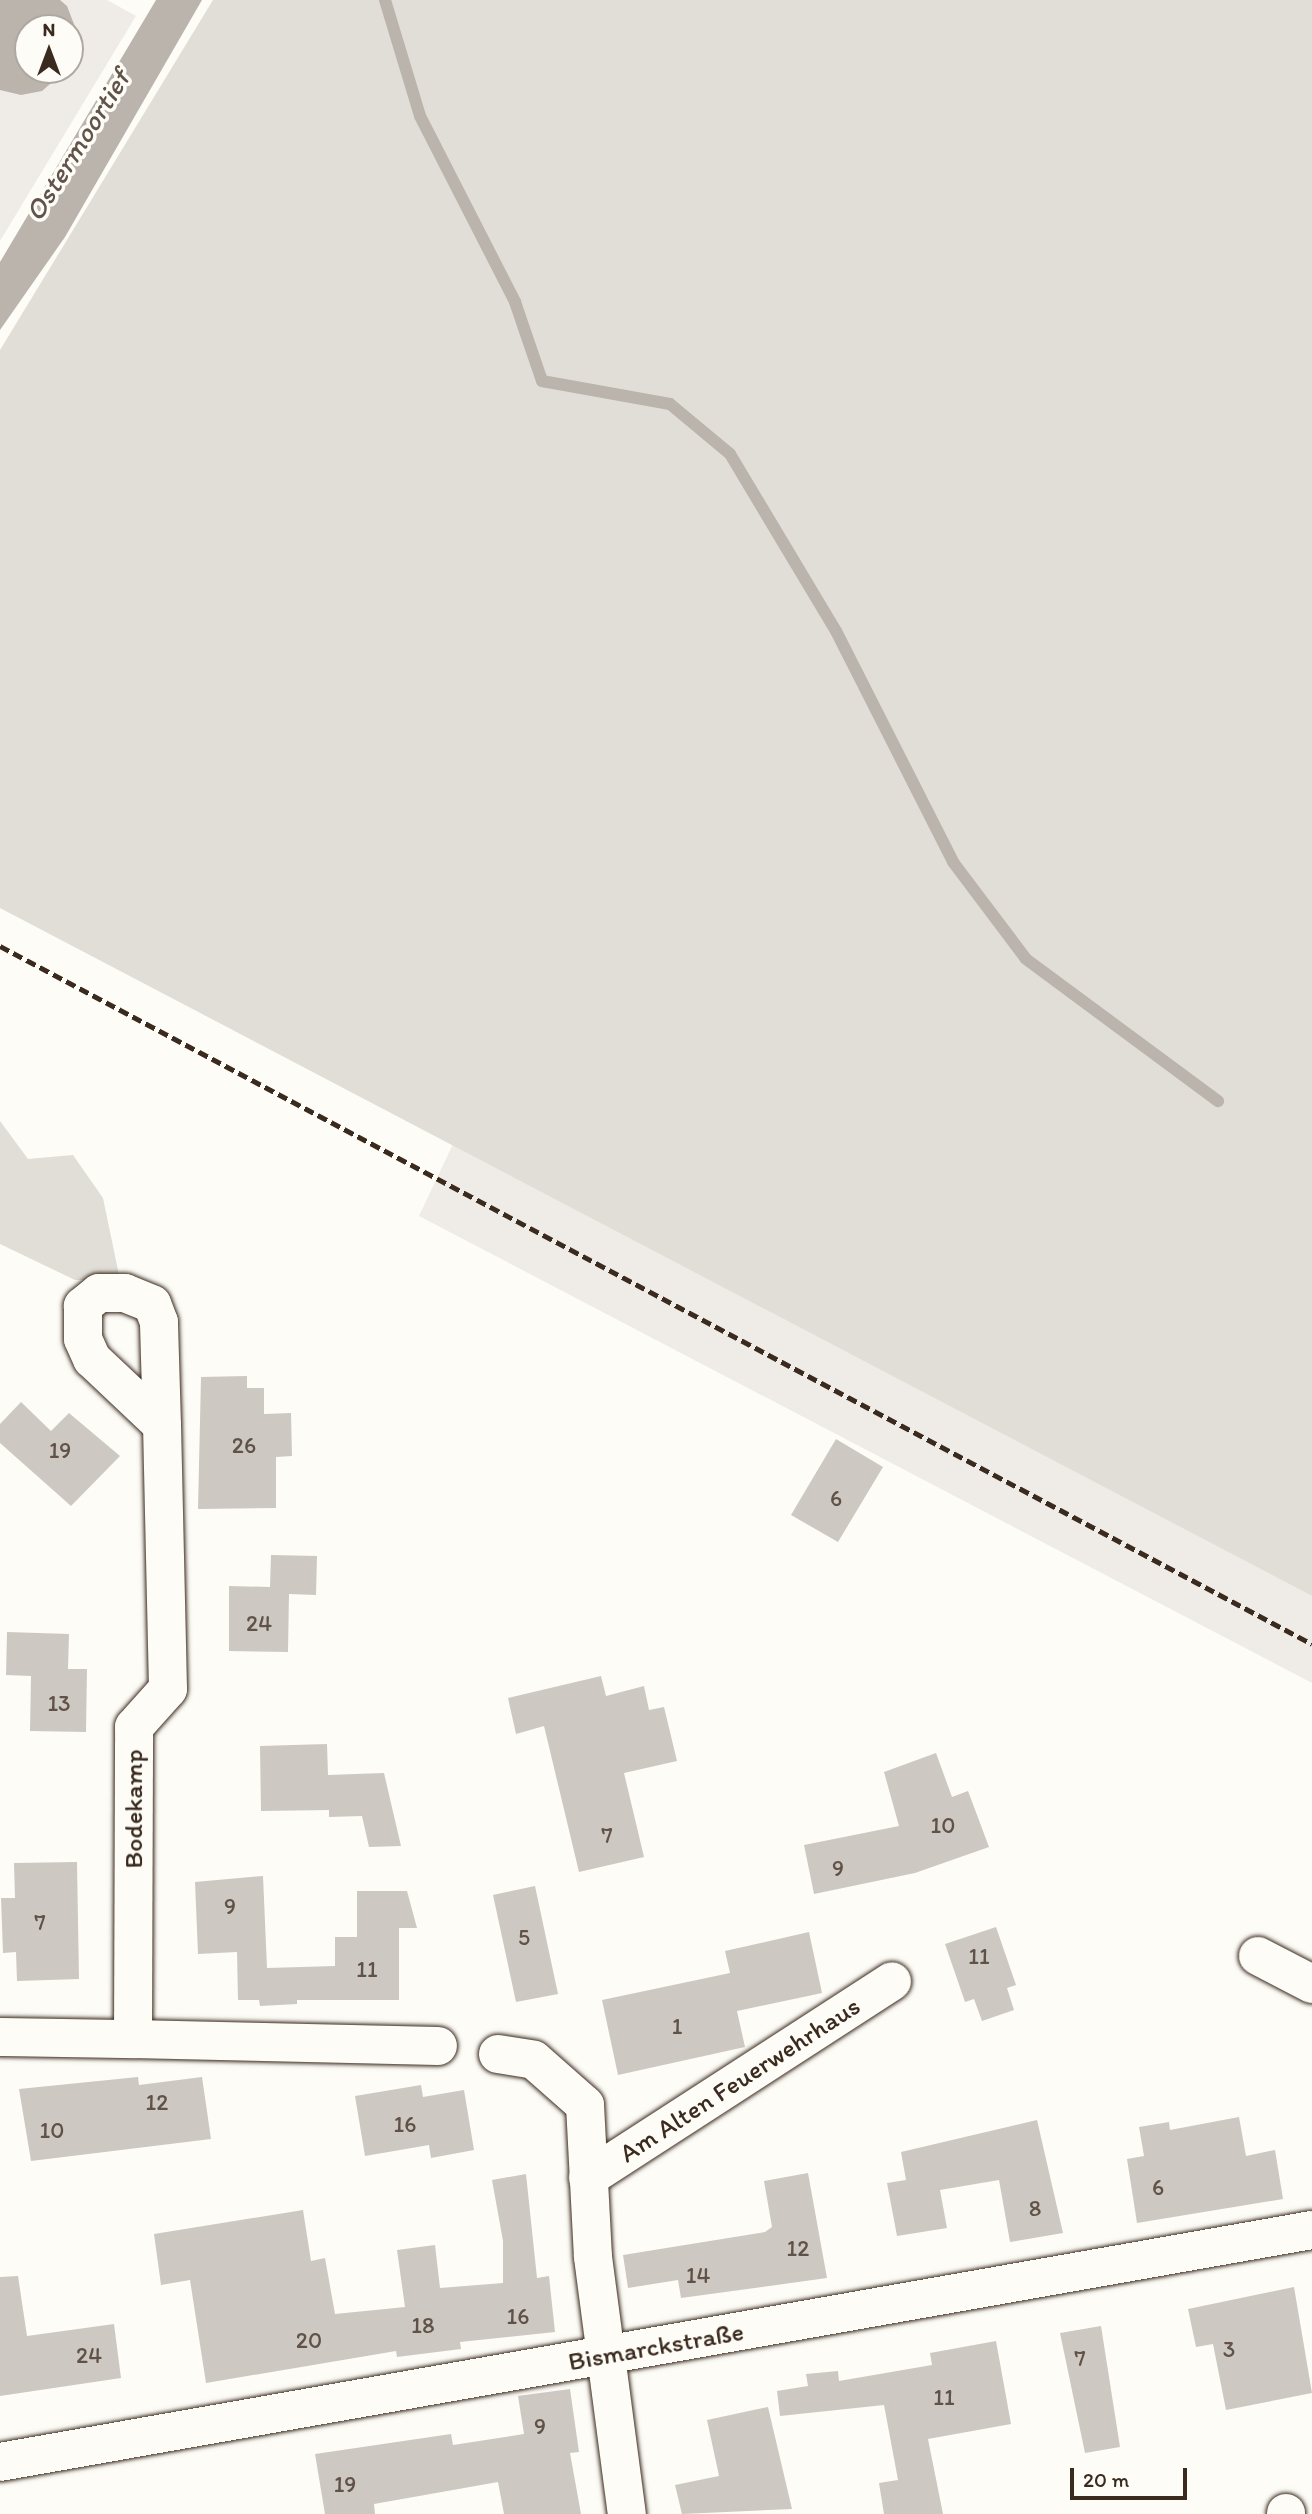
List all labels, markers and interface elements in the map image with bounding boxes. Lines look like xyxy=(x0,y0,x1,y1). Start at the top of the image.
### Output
north arrow xyxy=(14,14,84,84)
text: N xyxy=(43,18,55,41)
water label: Ostermoortief xyxy=(17,63,137,227)
house number: 26 xyxy=(232,1431,256,1459)
house number: 19 xyxy=(49,1436,71,1464)
house number: 6 xyxy=(830,1484,842,1512)
house number: 24 xyxy=(246,1609,272,1637)
house number: 13 xyxy=(47,1689,71,1717)
street label: Bodekamp xyxy=(118,1749,150,1869)
house number: 10 xyxy=(931,1811,955,1839)
house number: 7 xyxy=(601,1821,613,1849)
house number: 9 xyxy=(832,1854,844,1882)
house number: 9 xyxy=(224,1892,236,1920)
house number: 7 xyxy=(34,1908,46,1936)
house number: 5 xyxy=(518,1923,530,1951)
house number: 11 xyxy=(968,1942,990,1970)
house number: 11 xyxy=(356,1955,378,1983)
street label: Am Alten Feuerwehrhaus xyxy=(614,1991,866,2169)
house number: 1 xyxy=(672,2012,682,2040)
house number: 12 xyxy=(146,2088,168,2116)
house number: 16 xyxy=(394,2110,416,2138)
house number: 10 xyxy=(40,2116,64,2144)
house number: 6 xyxy=(1152,2173,1164,2201)
house number: 8 xyxy=(1029,2194,1041,2222)
house number: 12 xyxy=(787,2234,809,2262)
house number: 14 xyxy=(686,2261,710,2289)
house number: 16 xyxy=(507,2302,529,2330)
house number: 18 xyxy=(411,2311,435,2339)
street label: Bismarckstraße xyxy=(566,2316,746,2378)
house number: 20 xyxy=(296,2326,322,2354)
house number: 3 xyxy=(1223,2335,1235,2363)
house number: 24 xyxy=(76,2341,102,2369)
house number: 7 xyxy=(1074,2344,1086,2372)
house number: 11 xyxy=(933,2383,955,2411)
house number: 9 xyxy=(534,2412,546,2440)
scale bar xyxy=(1074,2454,1191,2498)
text: 20 m xyxy=(1083,2467,1129,2492)
house number: 19 xyxy=(334,2470,356,2498)

